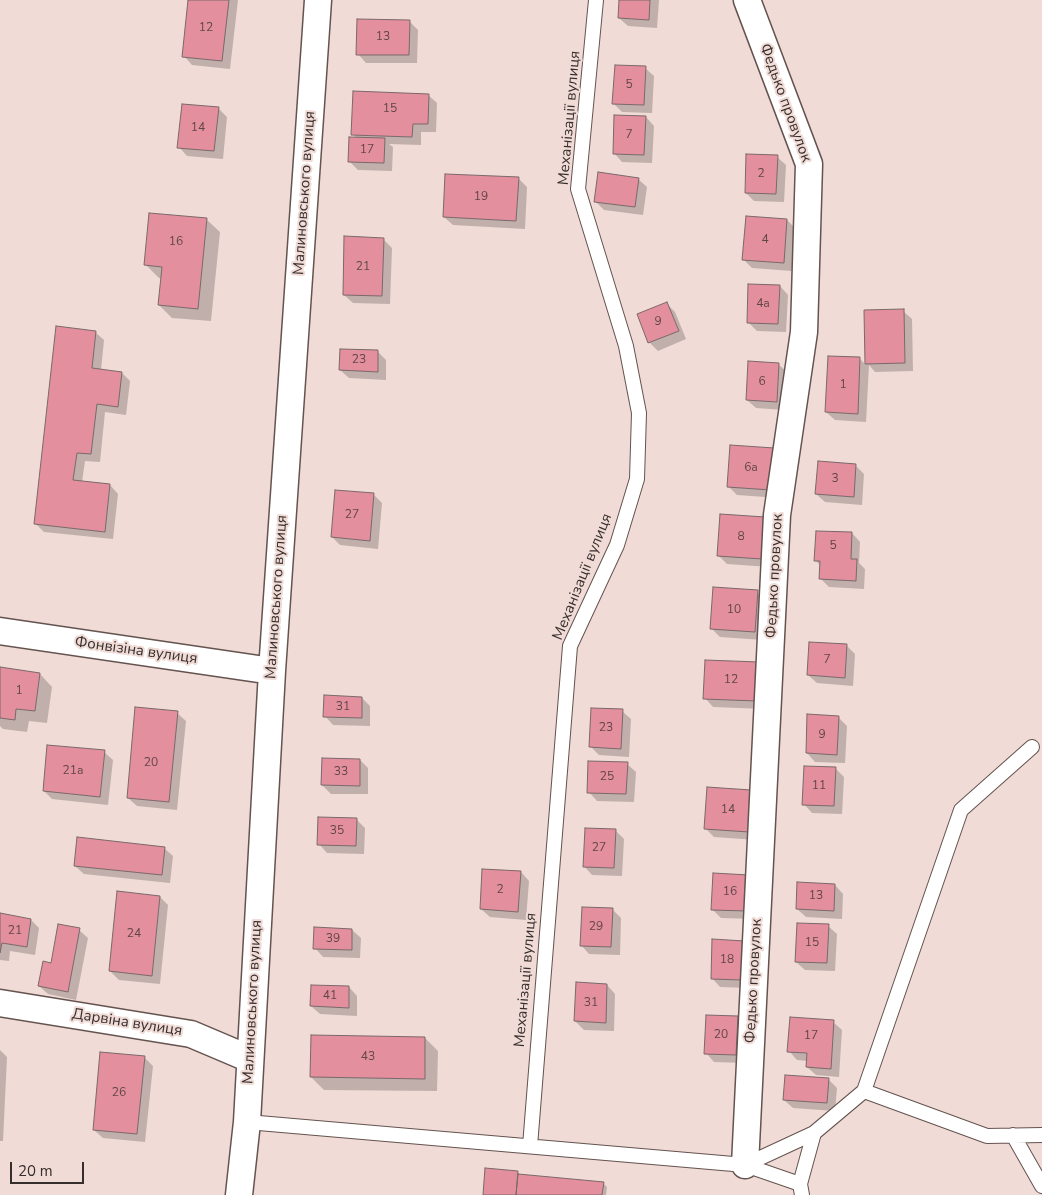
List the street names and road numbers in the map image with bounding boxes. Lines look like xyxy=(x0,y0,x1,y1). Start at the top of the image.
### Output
street label: Федько провулок xyxy=(755,41,815,165)
street label: Механізації вулиця xyxy=(555,50,585,186)
street label: Малиновського вулиця xyxy=(290,110,320,276)
street label: Механізації вулиця xyxy=(549,511,617,643)
street label: Федько провулок xyxy=(763,513,787,639)
street label: Малиновського вулиця xyxy=(262,514,292,680)
street label: Фонвізіна вулиця xyxy=(74,633,198,669)
street label: Механізації вулиця xyxy=(511,912,541,1048)
street label: Федько провулок xyxy=(742,918,766,1044)
street label: Малиновського вулиця xyxy=(240,920,266,1084)
street label: Дарвіна вулиця xyxy=(71,1005,183,1041)

